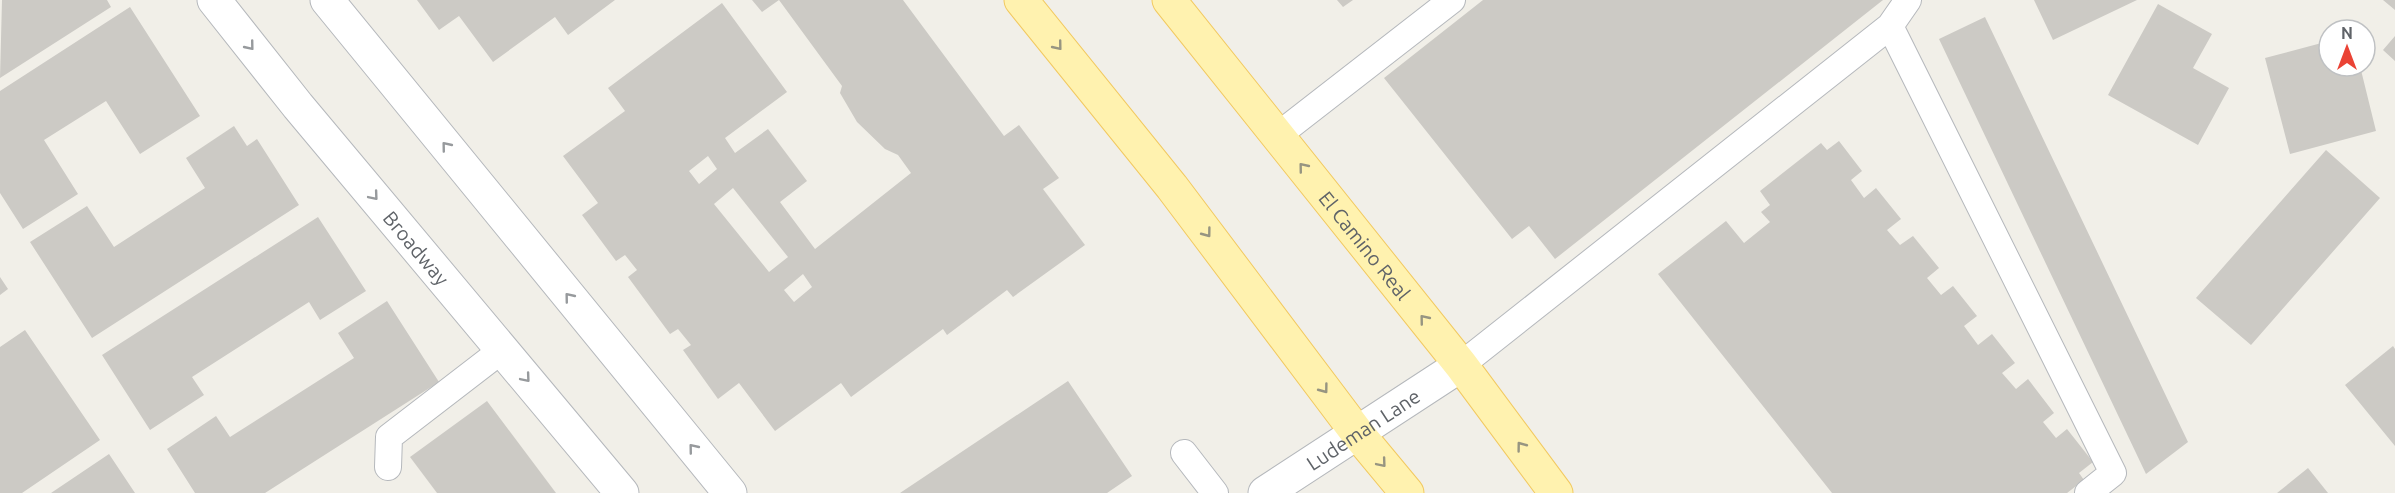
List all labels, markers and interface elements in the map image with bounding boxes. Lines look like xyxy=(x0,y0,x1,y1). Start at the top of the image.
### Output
north arrow xyxy=(2317,18,2377,78)
text: N xyxy=(2341,24,2353,42)
one-way arrow xyxy=(243,39,254,50)
one-way arrow xyxy=(1050,39,1061,50)
one-way arrow xyxy=(442,142,453,153)
one-way arrow xyxy=(1299,163,1310,174)
street label: El Camino Real xyxy=(1315,186,1416,304)
one-way arrow xyxy=(367,189,378,200)
street label: Broadway xyxy=(379,206,454,290)
one-way arrow xyxy=(1200,227,1211,238)
one-way arrow xyxy=(566,293,577,304)
one-way arrow xyxy=(1421,315,1432,326)
one-way arrow xyxy=(519,371,530,382)
one-way arrow xyxy=(1317,383,1328,394)
street label: Ludeman Lane xyxy=(1302,384,1424,474)
one-way arrow xyxy=(1517,442,1528,453)
one-way arrow xyxy=(689,444,700,455)
one-way arrow xyxy=(1375,456,1386,467)

